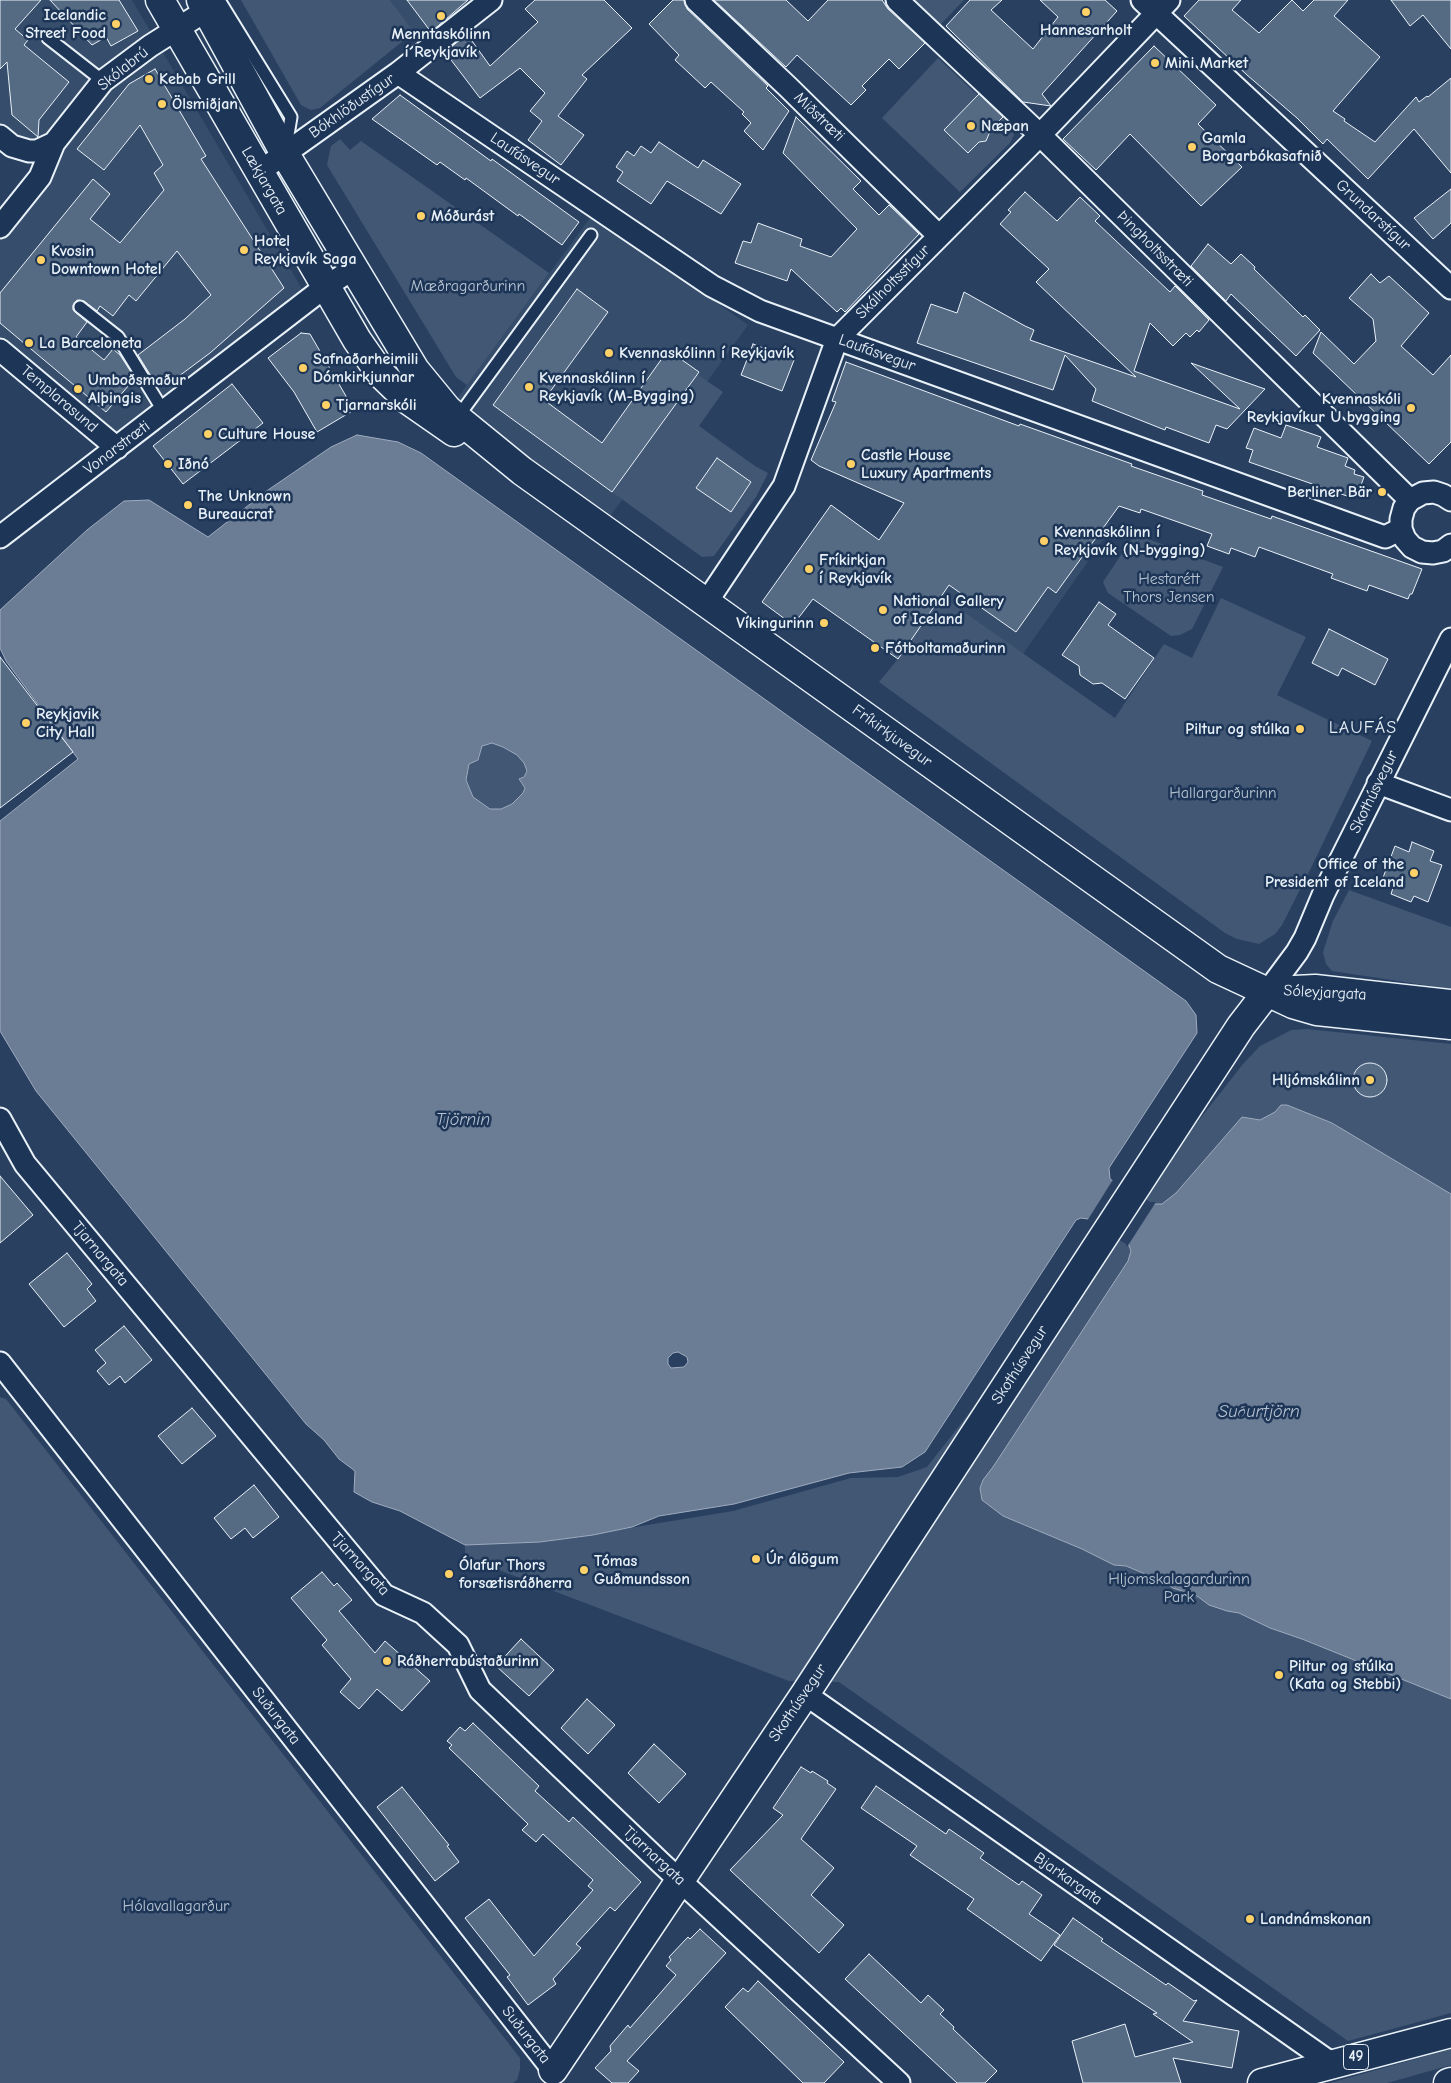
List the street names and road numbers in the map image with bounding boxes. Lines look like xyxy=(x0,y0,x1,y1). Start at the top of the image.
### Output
street label: Skólabrú xyxy=(94,43,152,95)
street label: Bókhlöðustígur xyxy=(305,69,399,143)
street label: Miðstræti xyxy=(790,88,848,146)
street label: Laufásvegur xyxy=(486,129,564,189)
street label: Lækjargata xyxy=(237,143,291,219)
street label: Grundarstígur xyxy=(1331,175,1415,255)
street label: Þingholtsstræti xyxy=(1113,207,1197,291)
street label: Skálholtsstígur xyxy=(852,241,934,323)
street label: Laufásvegur xyxy=(836,330,918,376)
street label: Templarasund xyxy=(16,361,102,437)
street label: Vonarstræti xyxy=(80,417,154,479)
street label: Fríkirkjuvegur xyxy=(848,701,936,771)
street label: Skothúsvegur xyxy=(1346,747,1402,837)
street label: Sóleyjargata xyxy=(1283,981,1367,1005)
street label: Tjarnargata xyxy=(67,1218,133,1290)
street label: Skothúsvegur xyxy=(987,1322,1053,1408)
street label: Tjarnargata xyxy=(326,1528,394,1600)
street label: Skothúsvegur xyxy=(765,1660,831,1746)
street label: Suðurgata xyxy=(248,1683,304,1749)
street label: Tjarnargata xyxy=(619,1822,689,1890)
street label: Bjarkargata xyxy=(1030,1848,1106,1910)
street label: Suðurgata xyxy=(498,2002,554,2068)
road number: 49 xyxy=(1344,2044,1368,2070)

